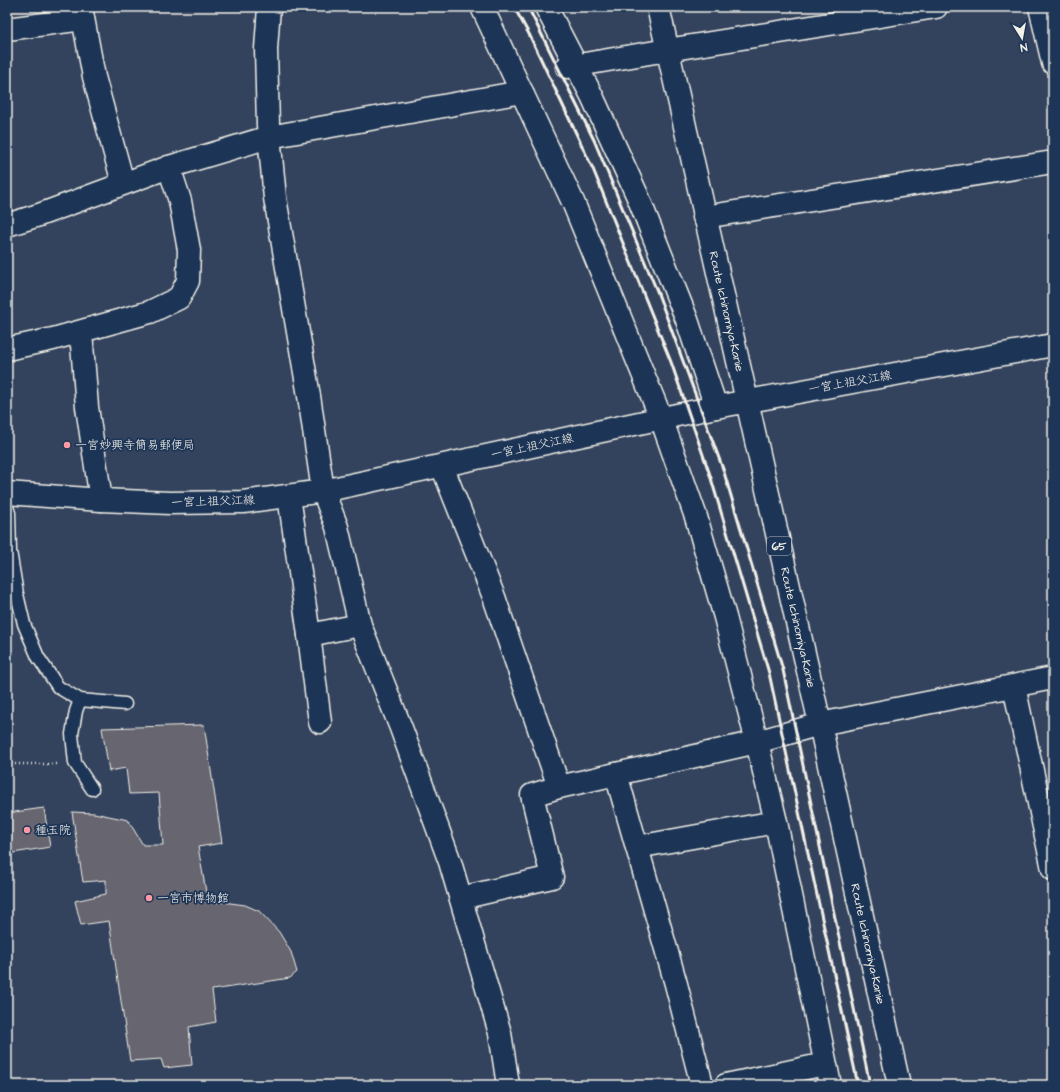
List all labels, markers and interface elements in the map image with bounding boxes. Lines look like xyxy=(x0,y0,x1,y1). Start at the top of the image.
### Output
north arrow xyxy=(1002,18,1042,58)
text: N xyxy=(1019,39,1029,55)
street label: Route Ichinomiya-Kanie xyxy=(704,250,748,374)
street label: 一宮上祖父江線 xyxy=(807,367,893,398)
street label: 一宮上祖父江線 xyxy=(489,429,575,464)
place label: 一宮妙興寺簡易郵便局 xyxy=(75,437,195,454)
marker: 一宮妙興寺簡易郵便局 xyxy=(62,440,72,450)
street label: 一宮上祖父江線 xyxy=(171,492,255,511)
road number: 65 xyxy=(767,537,791,555)
street label: Route Ichinomiya-Kanie xyxy=(776,566,820,690)
place label: 種玉院 xyxy=(35,822,71,839)
marker: 種玉院 xyxy=(22,825,32,835)
street label: Route Ichinomiya-Kanie xyxy=(846,882,889,1006)
place label: 一宮市博物館 xyxy=(157,890,229,907)
marker: 一宮市博物館 xyxy=(144,893,154,903)

